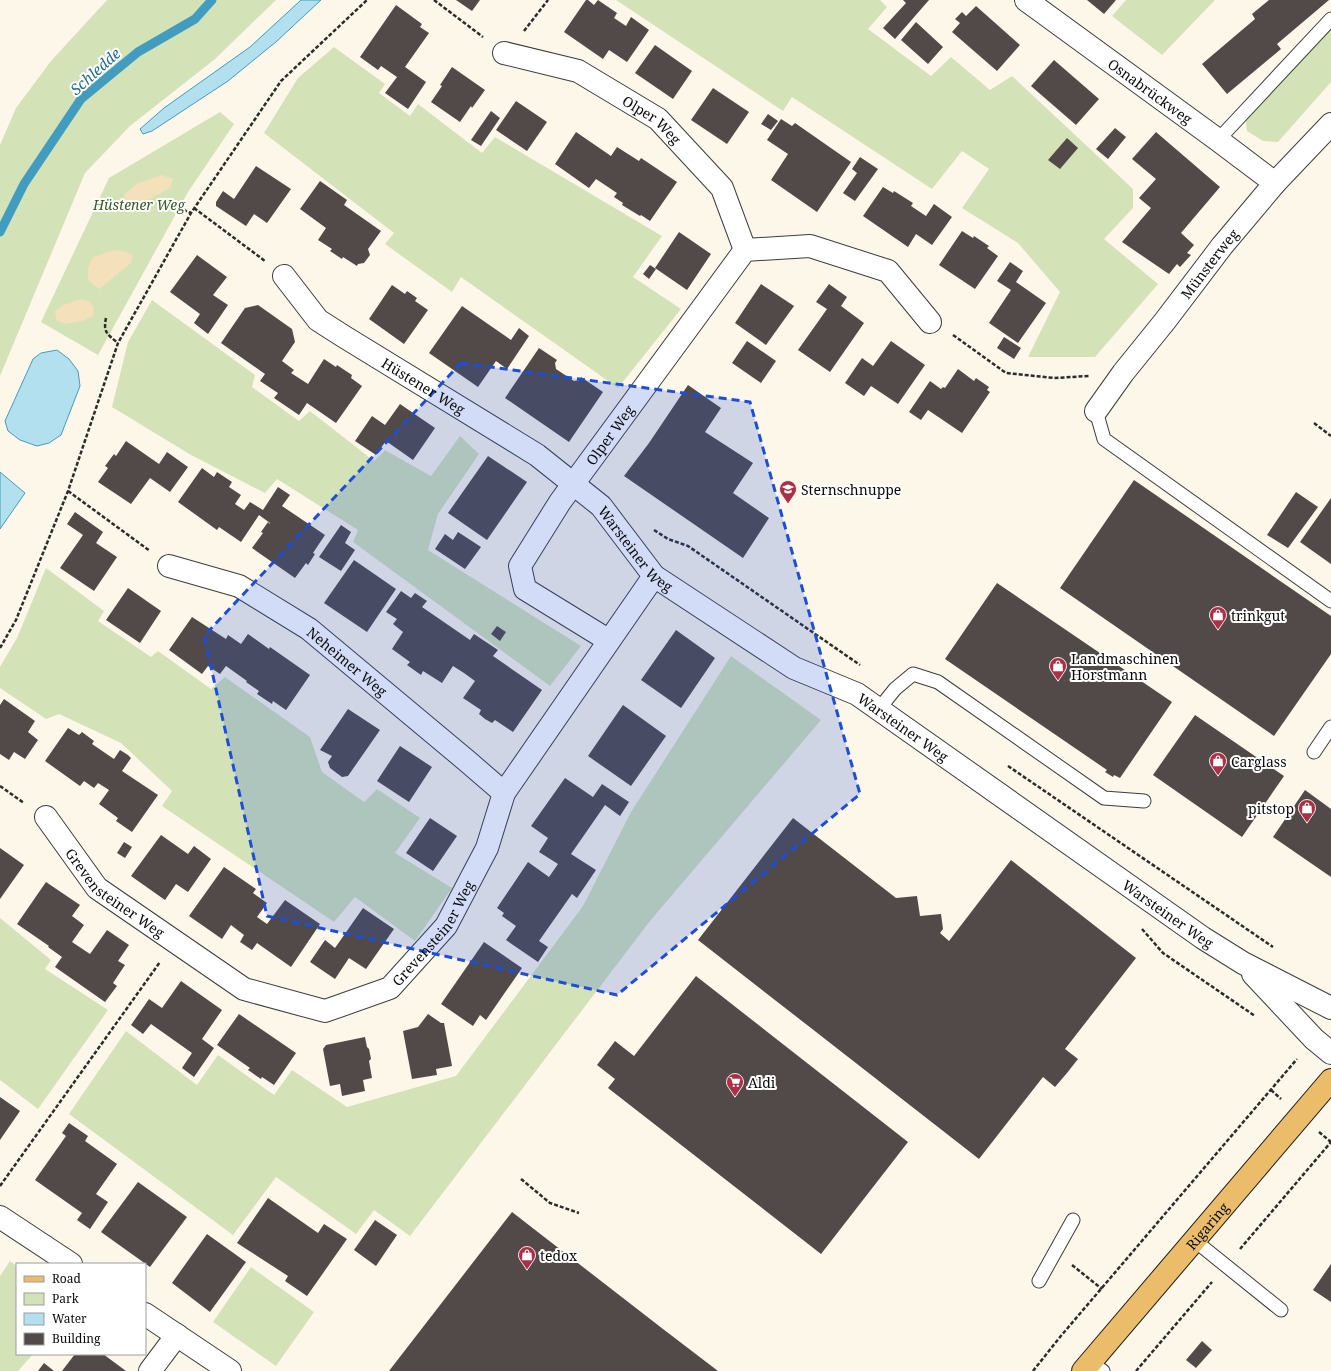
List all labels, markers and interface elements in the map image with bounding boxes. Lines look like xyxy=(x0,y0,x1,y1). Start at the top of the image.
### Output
water label: Schledde xyxy=(66,43,125,99)
street label: Osnabrückweg xyxy=(1104,54,1197,128)
street label: Olper Weg xyxy=(619,91,686,148)
park label: Hüstener Weg xyxy=(92,195,186,214)
street label: Münsterweg xyxy=(1176,224,1243,302)
street label: Hüstener Weg xyxy=(379,353,469,419)
street label: Olper Weg xyxy=(581,400,638,468)
school or university icon: Sternschnuppe xyxy=(778,479,798,504)
place label: Sternschnuppe xyxy=(801,480,901,499)
street label: Warsteiner Weg xyxy=(594,502,677,596)
shop icon: trinkgut xyxy=(1208,605,1228,630)
place label: trinkgut xyxy=(1231,606,1285,625)
street label: Neheimer Weg xyxy=(303,622,392,700)
place label: Landmaschinen Horstmann xyxy=(1071,649,1178,684)
shop icon: Landmaschinen Horstmann xyxy=(1048,656,1068,681)
street label: Warsteiner Weg xyxy=(854,688,953,766)
shop icon: Carglass xyxy=(1208,751,1228,776)
place label: Carglass xyxy=(1231,752,1286,771)
shop icon: pitstop xyxy=(1297,798,1317,823)
place label: pitstop xyxy=(1248,799,1294,818)
street label: Grevensteiner Weg xyxy=(62,844,169,942)
street label: Warsteiner Weg xyxy=(1119,875,1218,952)
street label: Grevensteiner Weg xyxy=(387,876,478,990)
supermarket icon: Aldi xyxy=(725,1072,745,1097)
place label: Aldi xyxy=(748,1073,776,1092)
street label: Rigaring xyxy=(1181,1198,1233,1253)
shop icon: tedox xyxy=(517,1245,537,1270)
place label: tedox xyxy=(540,1246,578,1265)
legend xyxy=(16,1263,146,1355)
text: Road xyxy=(52,1270,82,1287)
text: Park xyxy=(52,1290,80,1307)
text: Water xyxy=(52,1310,87,1327)
text: Building xyxy=(52,1330,101,1347)

